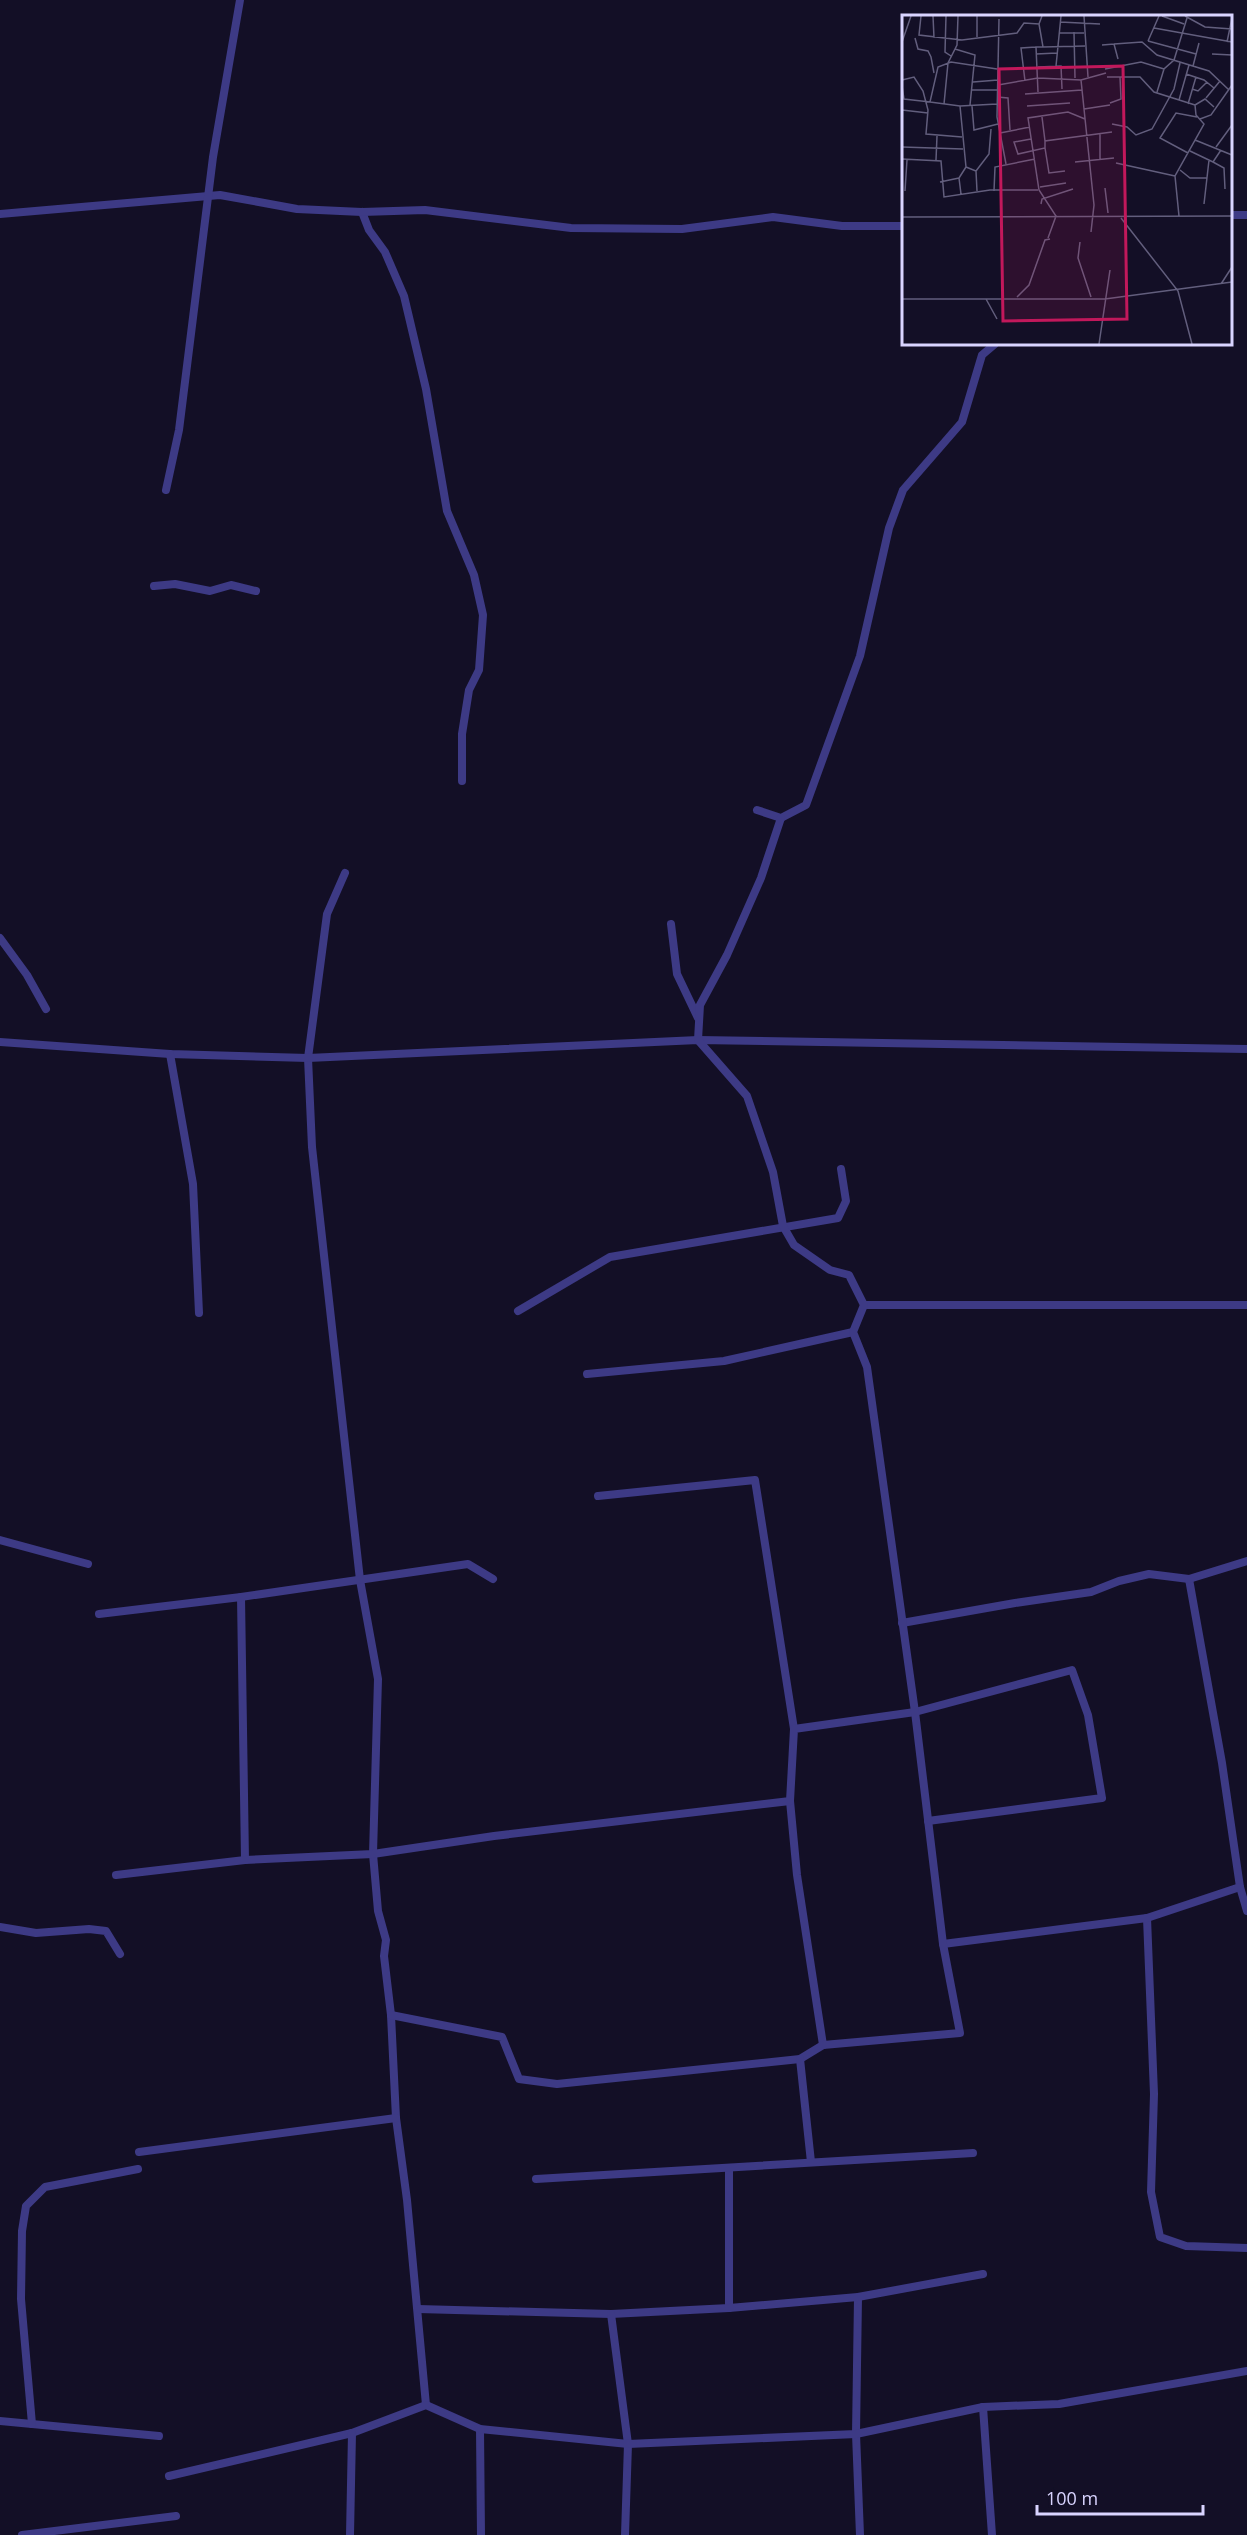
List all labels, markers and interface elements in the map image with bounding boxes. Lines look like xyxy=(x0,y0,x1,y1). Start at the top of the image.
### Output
inset map xyxy=(902,15,1232,345)
scale bar xyxy=(1037,2478,1204,2516)
text: 100 m xyxy=(1046,2486,1098,2510)

